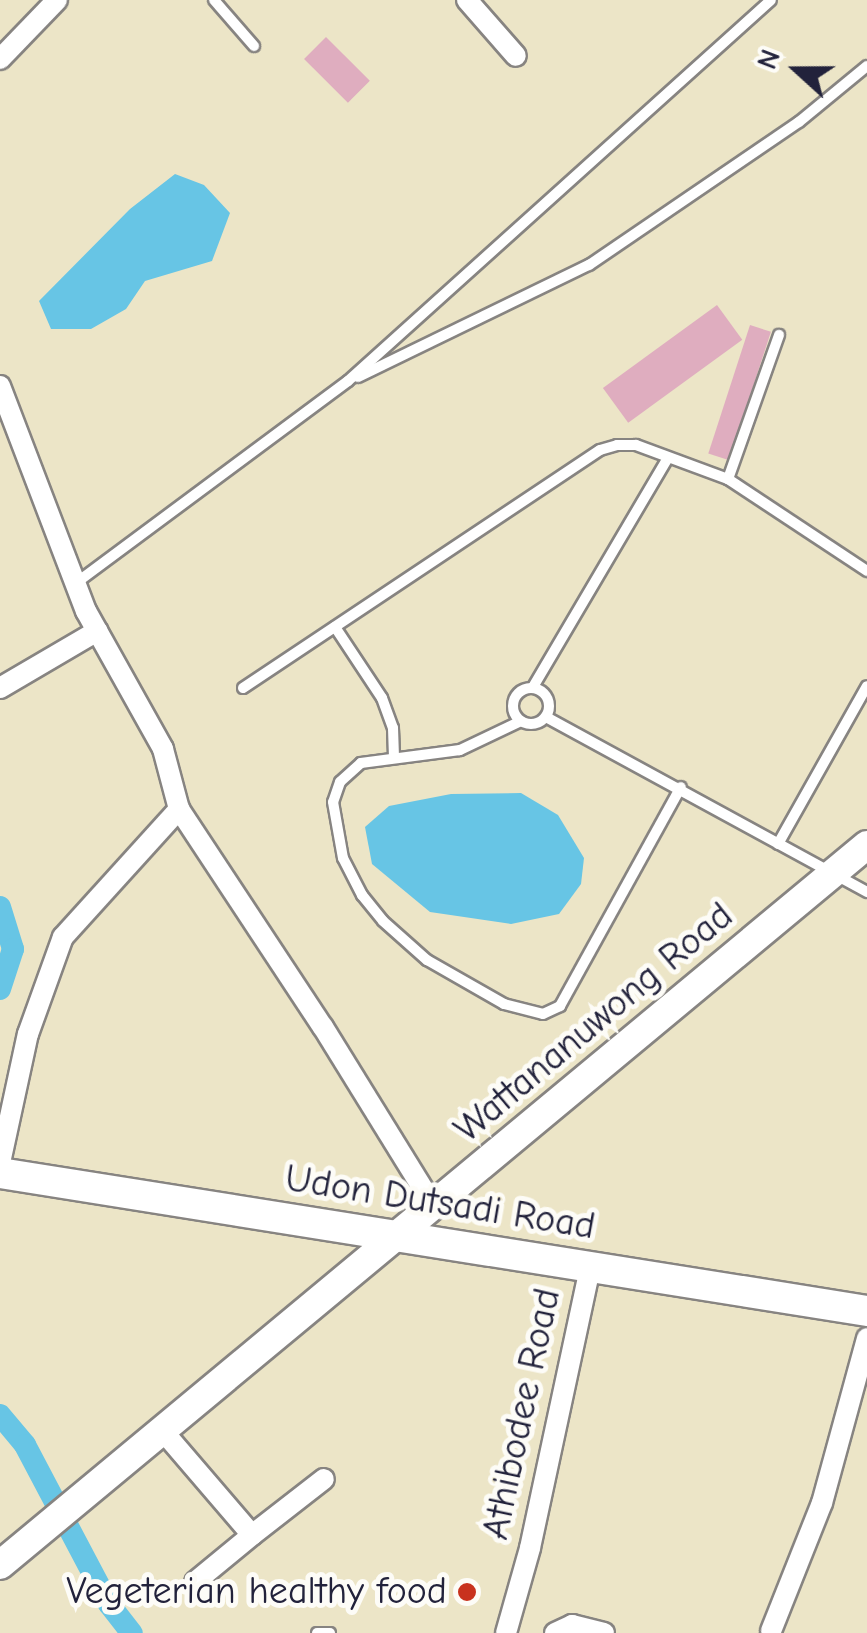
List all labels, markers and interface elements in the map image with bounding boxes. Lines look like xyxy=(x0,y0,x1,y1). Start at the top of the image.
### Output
north arrow xyxy=(747,20,847,120)
text: N xyxy=(751,45,787,74)
street label: Wattananuwong Road xyxy=(446,893,742,1153)
street label: Udon Dutsadi Road xyxy=(282,1156,598,1250)
street label: Athibodee Road xyxy=(473,1284,571,1544)
place label: Vegeterian healthy food xyxy=(66,1569,447,1615)
marker: Vegeterian healthy food xyxy=(456,1581,478,1603)

